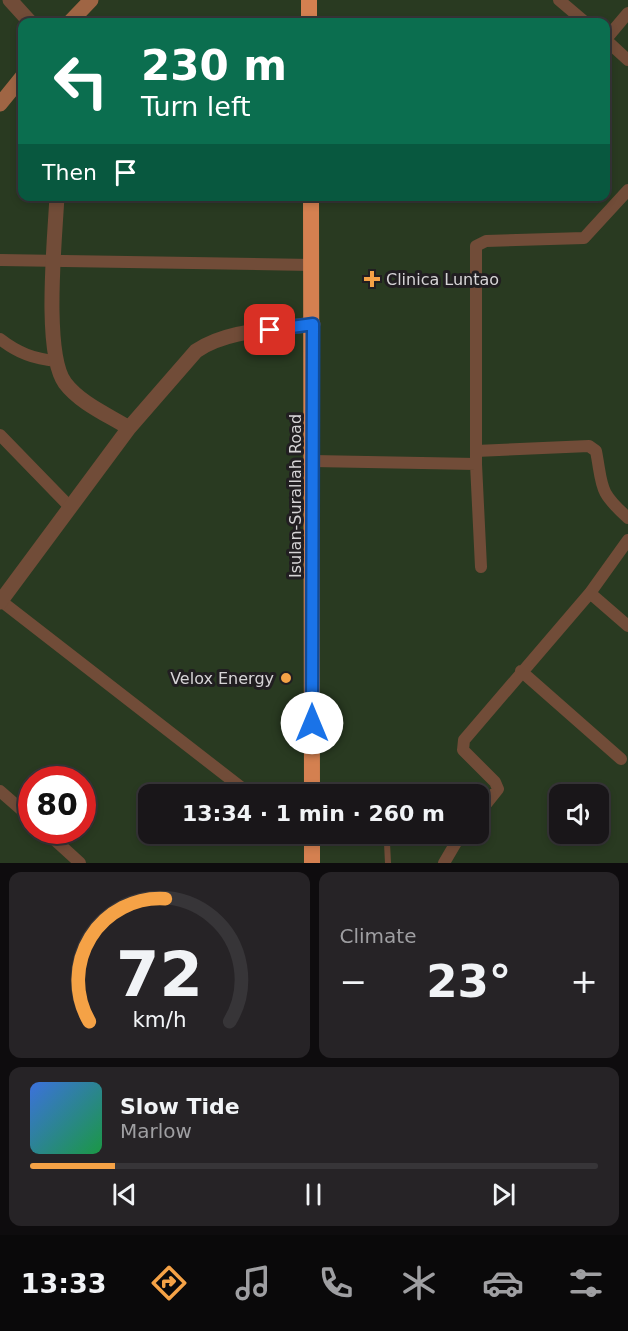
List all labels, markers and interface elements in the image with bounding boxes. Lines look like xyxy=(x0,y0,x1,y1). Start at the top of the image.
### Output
text: 230 m xyxy=(141,41,287,90)
icon: left xyxy=(42,42,120,120)
text: Turn left xyxy=(141,91,251,122)
icon: arrive xyxy=(109,156,142,189)
text: Then xyxy=(42,160,97,185)
marker: Clinica Luntao xyxy=(363,270,381,288)
place label: Clinica Luntao xyxy=(386,270,499,289)
pin xyxy=(244,304,295,355)
icon: arrive xyxy=(253,313,286,346)
street label: Isulan-Surallah Road xyxy=(286,414,305,578)
place label: Velox Energy xyxy=(170,669,274,688)
marker: Velox Energy xyxy=(279,671,293,685)
position arrow xyxy=(280,691,344,755)
speed limit sign: 80 xyxy=(18,766,96,844)
map controls xyxy=(549,784,609,844)
button: sound xyxy=(549,784,609,844)
text: 13:34 · 1 min · 260 m xyxy=(182,801,445,826)
text: Climate xyxy=(340,924,416,948)
text: 72 xyxy=(116,938,203,1011)
text: 23° xyxy=(426,955,511,1008)
text: − xyxy=(340,962,367,1001)
text: + xyxy=(570,962,598,1001)
text: km/h xyxy=(132,1007,186,1032)
text: Slow Tide xyxy=(120,1094,240,1119)
text: Marlow xyxy=(120,1119,192,1143)
icon: previous xyxy=(108,1178,141,1211)
icon: pause xyxy=(297,1178,330,1211)
icon: next xyxy=(487,1178,520,1211)
icon: directions xyxy=(148,1262,190,1304)
icon: music xyxy=(232,1262,274,1304)
icon: phone xyxy=(315,1262,357,1304)
icon: climate xyxy=(398,1262,440,1304)
icon: car xyxy=(482,1262,524,1304)
icon: filters xyxy=(565,1262,607,1304)
text: 13:33 xyxy=(21,1268,107,1299)

